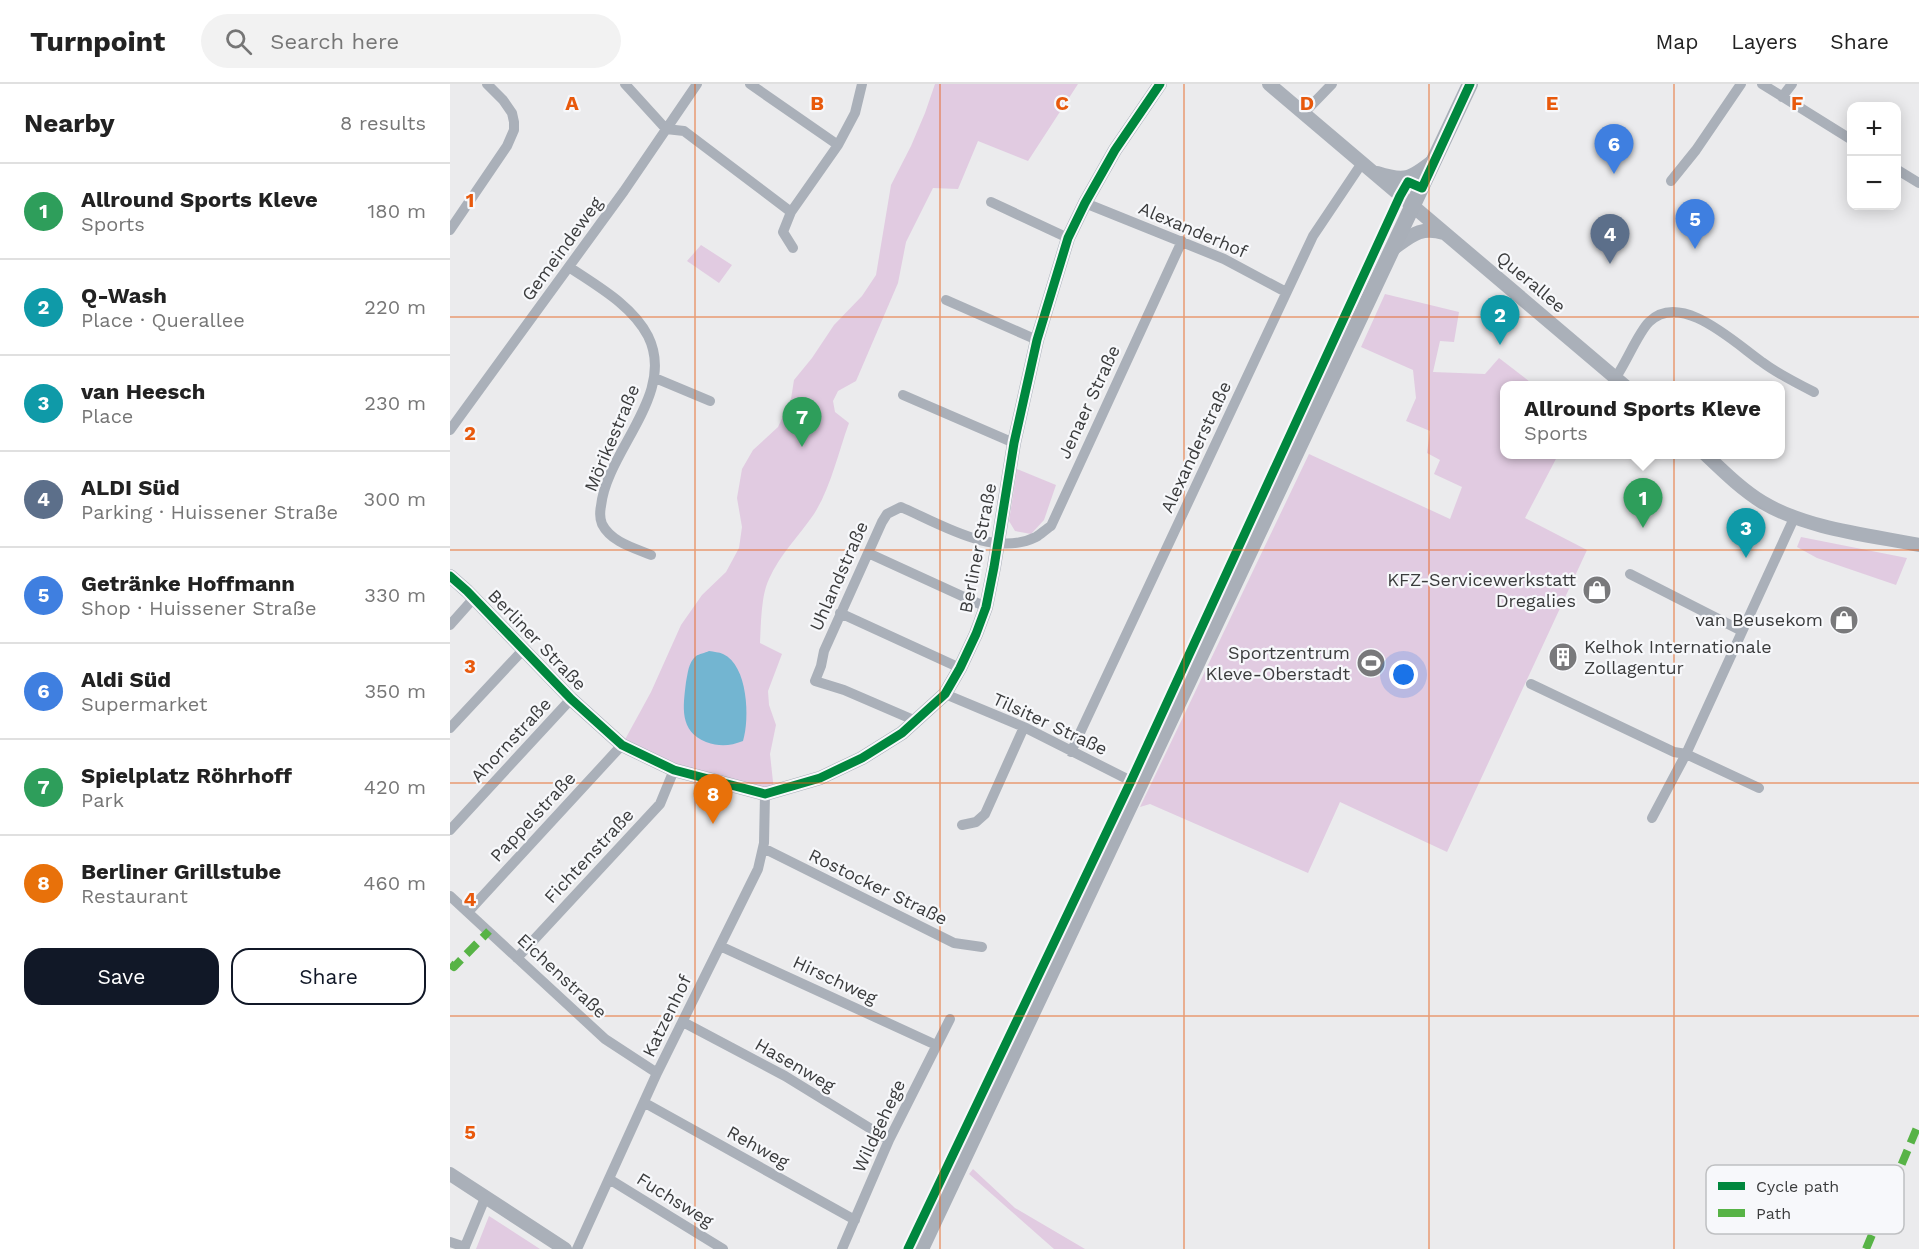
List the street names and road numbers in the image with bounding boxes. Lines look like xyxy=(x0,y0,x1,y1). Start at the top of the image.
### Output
street label: Gemeindeweg xyxy=(517,192,607,305)
street label: Alexanderhof xyxy=(1136,197,1251,262)
street label: Querallee xyxy=(1492,247,1570,317)
street label: Jenaer Straße xyxy=(1053,342,1124,462)
street label: Alexanderstraße xyxy=(1156,378,1235,516)
street label: Mörikestraße xyxy=(580,381,644,494)
street label: Berliner Straße xyxy=(955,481,1000,615)
street label: Uhlandstraße xyxy=(805,518,872,634)
street label: Berliner Straße xyxy=(484,585,591,695)
street label: Tilsiter Straße xyxy=(990,688,1111,759)
street label: Ahornstraße xyxy=(466,693,555,786)
street label: Pappelstraße xyxy=(486,767,580,866)
street label: Fichtenstraße xyxy=(539,804,638,907)
street label: Rostocker Straße xyxy=(806,844,951,929)
street label: Eichenstraße xyxy=(513,929,611,1022)
street label: Hirschweg xyxy=(790,951,881,1008)
street label: Katzenhof xyxy=(638,971,695,1060)
street label: Hasenweg xyxy=(752,1033,839,1096)
street label: Wildgehege xyxy=(848,1076,909,1176)
street label: Rehweg xyxy=(724,1121,793,1172)
street label: Fuchsweg xyxy=(633,1168,718,1232)

